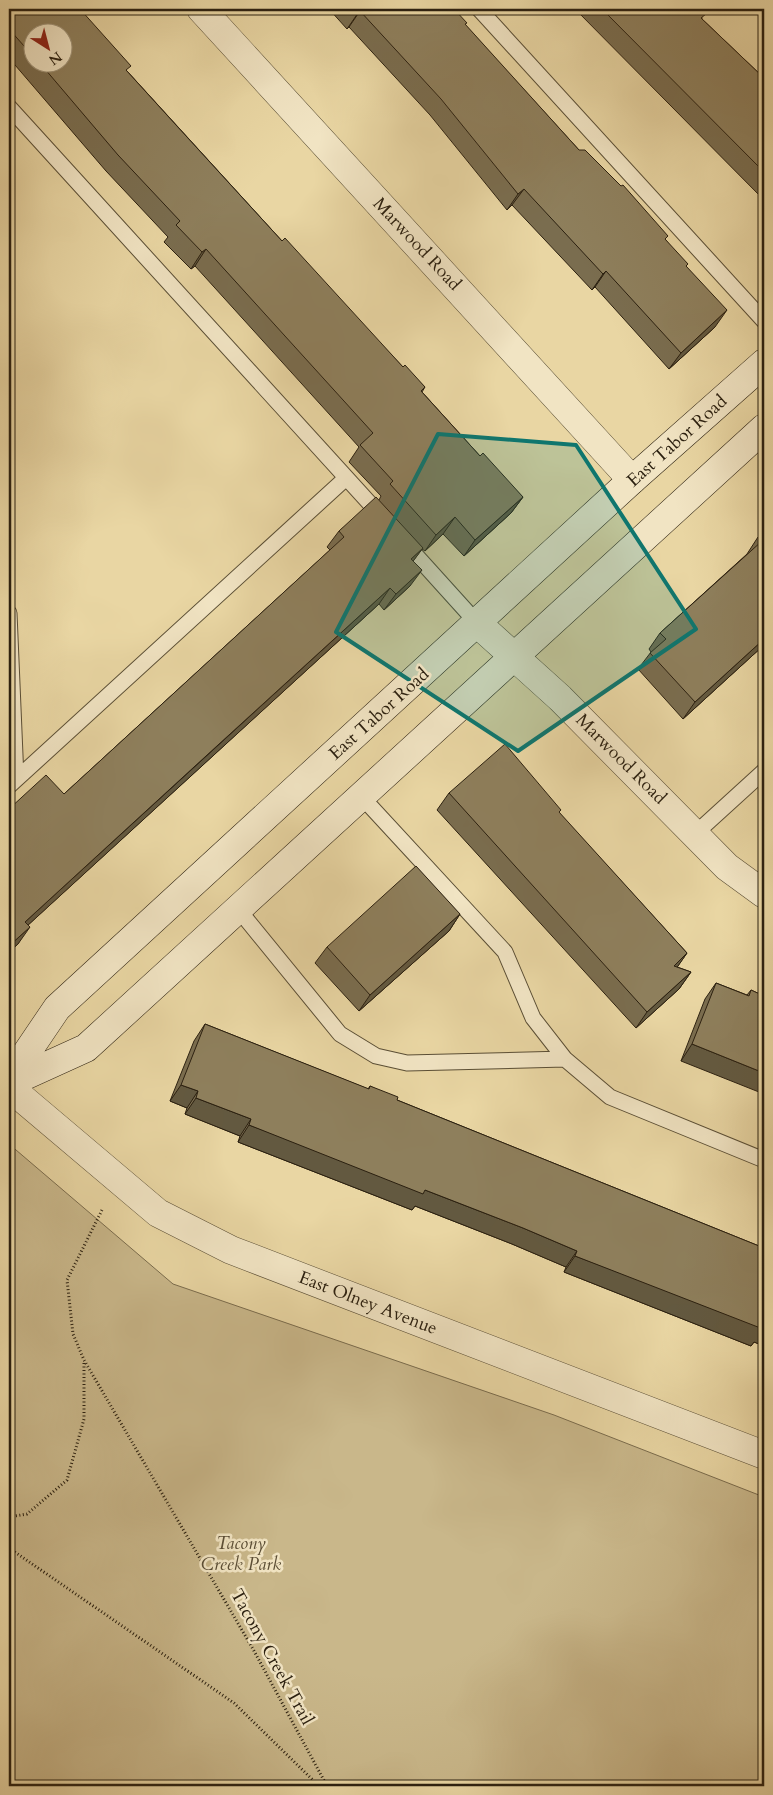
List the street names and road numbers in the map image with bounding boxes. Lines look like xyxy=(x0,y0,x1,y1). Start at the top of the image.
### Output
street label: Marwood Road xyxy=(367,192,467,296)
street label: East Tabor Road xyxy=(622,389,733,493)
street label: East Tabor Road xyxy=(324,662,435,766)
street label: Marwood Road xyxy=(570,708,672,810)
street label: East Olney Avenue xyxy=(295,1265,441,1341)
street label: Tacony Creek Trail xyxy=(224,1585,320,1730)

